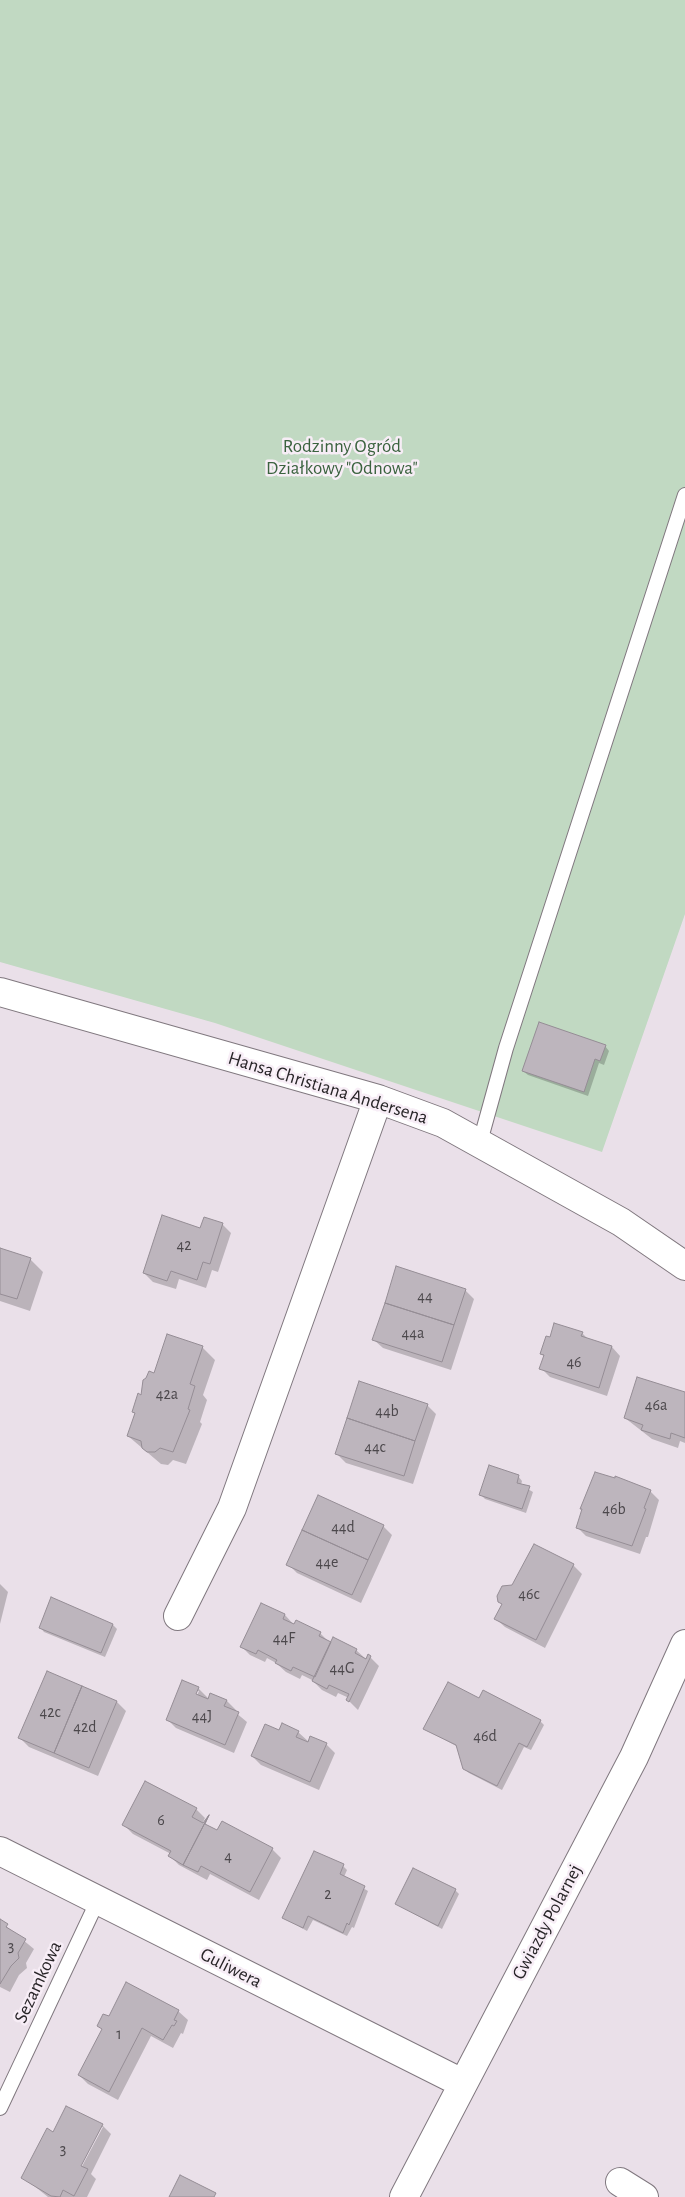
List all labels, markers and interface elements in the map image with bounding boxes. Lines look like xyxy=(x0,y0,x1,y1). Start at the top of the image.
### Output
park label: Rodzinny Ogród Działkowy "Odnowa" xyxy=(266,435,418,479)
street label: Hansa Christiana Andersena xyxy=(225,1047,431,1129)
house number: 42 xyxy=(177,1235,191,1255)
house number: 44 xyxy=(417,1286,433,1306)
house number: 44a xyxy=(402,1323,424,1343)
house number: 46 xyxy=(566,1352,582,1372)
house number: 42a xyxy=(156,1384,178,1404)
house number: 46a xyxy=(645,1395,667,1415)
house number: 44b xyxy=(375,1401,399,1421)
house number: 44c xyxy=(364,1437,386,1457)
house number: 46b xyxy=(602,1499,626,1519)
house number: 44d xyxy=(331,1517,355,1537)
house number: 44e xyxy=(316,1552,338,1572)
house number: 46c xyxy=(518,1584,540,1604)
house number: 44F xyxy=(273,1628,295,1648)
house number: 44G xyxy=(330,1658,354,1678)
house number: 42c xyxy=(39,1702,61,1722)
house number: 44J xyxy=(192,1706,212,1726)
house number: 42d xyxy=(73,1717,97,1737)
house number: 46d xyxy=(473,1726,497,1746)
house number: 6 xyxy=(157,1810,165,1830)
house number: 4 xyxy=(224,1846,232,1866)
street label: Gwiazdy Polarnej xyxy=(507,1860,587,1984)
house number: 2 xyxy=(324,1884,332,1904)
house number: 3 xyxy=(8,1936,14,1956)
street label: Sezamkowa xyxy=(9,1937,67,2027)
street label: Guliwera xyxy=(196,1943,266,1993)
house number: 1 xyxy=(116,2024,122,2044)
house number: 3 xyxy=(60,2139,66,2159)

